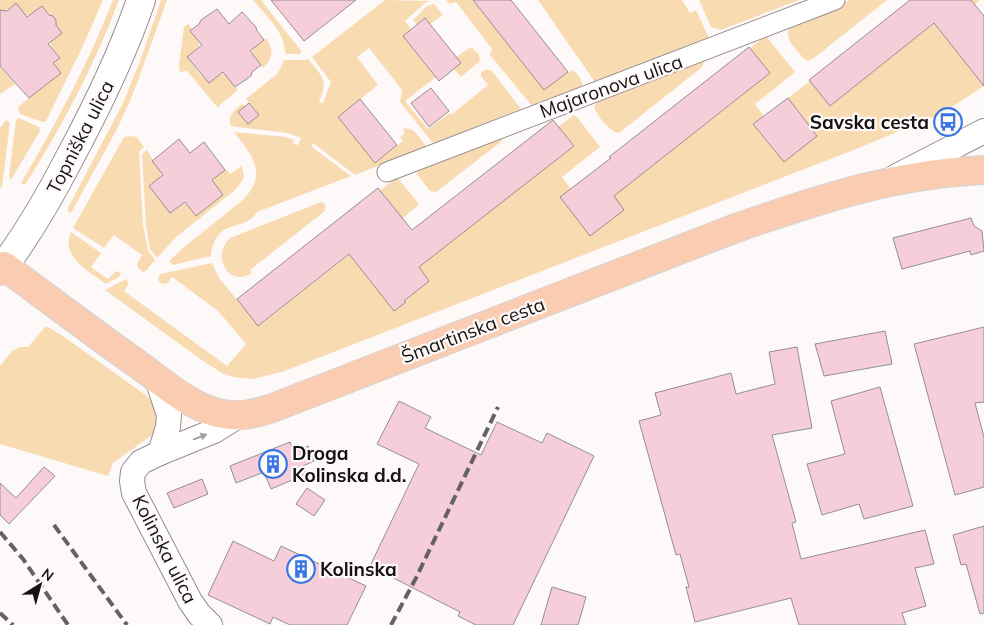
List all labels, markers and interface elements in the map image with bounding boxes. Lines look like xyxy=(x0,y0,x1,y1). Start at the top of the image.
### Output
street label: Majaronova ulica xyxy=(536,49,686,123)
street label: Topniška ulica xyxy=(41,76,119,198)
bus stop icon: Savska cesta xyxy=(933,107,963,137)
place label: Savska cesta xyxy=(810,110,929,134)
street label: Šmartinska cesta xyxy=(398,292,548,368)
one-way arrow xyxy=(193,432,208,440)
place label: Droga Kolinska d.d. xyxy=(292,441,407,487)
building icon: Droga Kolinska d.d. xyxy=(258,449,288,479)
street label: Kolinska ulica xyxy=(127,491,203,607)
building icon: Kolinska xyxy=(286,554,316,584)
place label: Kolinska xyxy=(320,557,397,581)
north arrow xyxy=(15,560,65,610)
text: N xyxy=(38,564,57,585)

